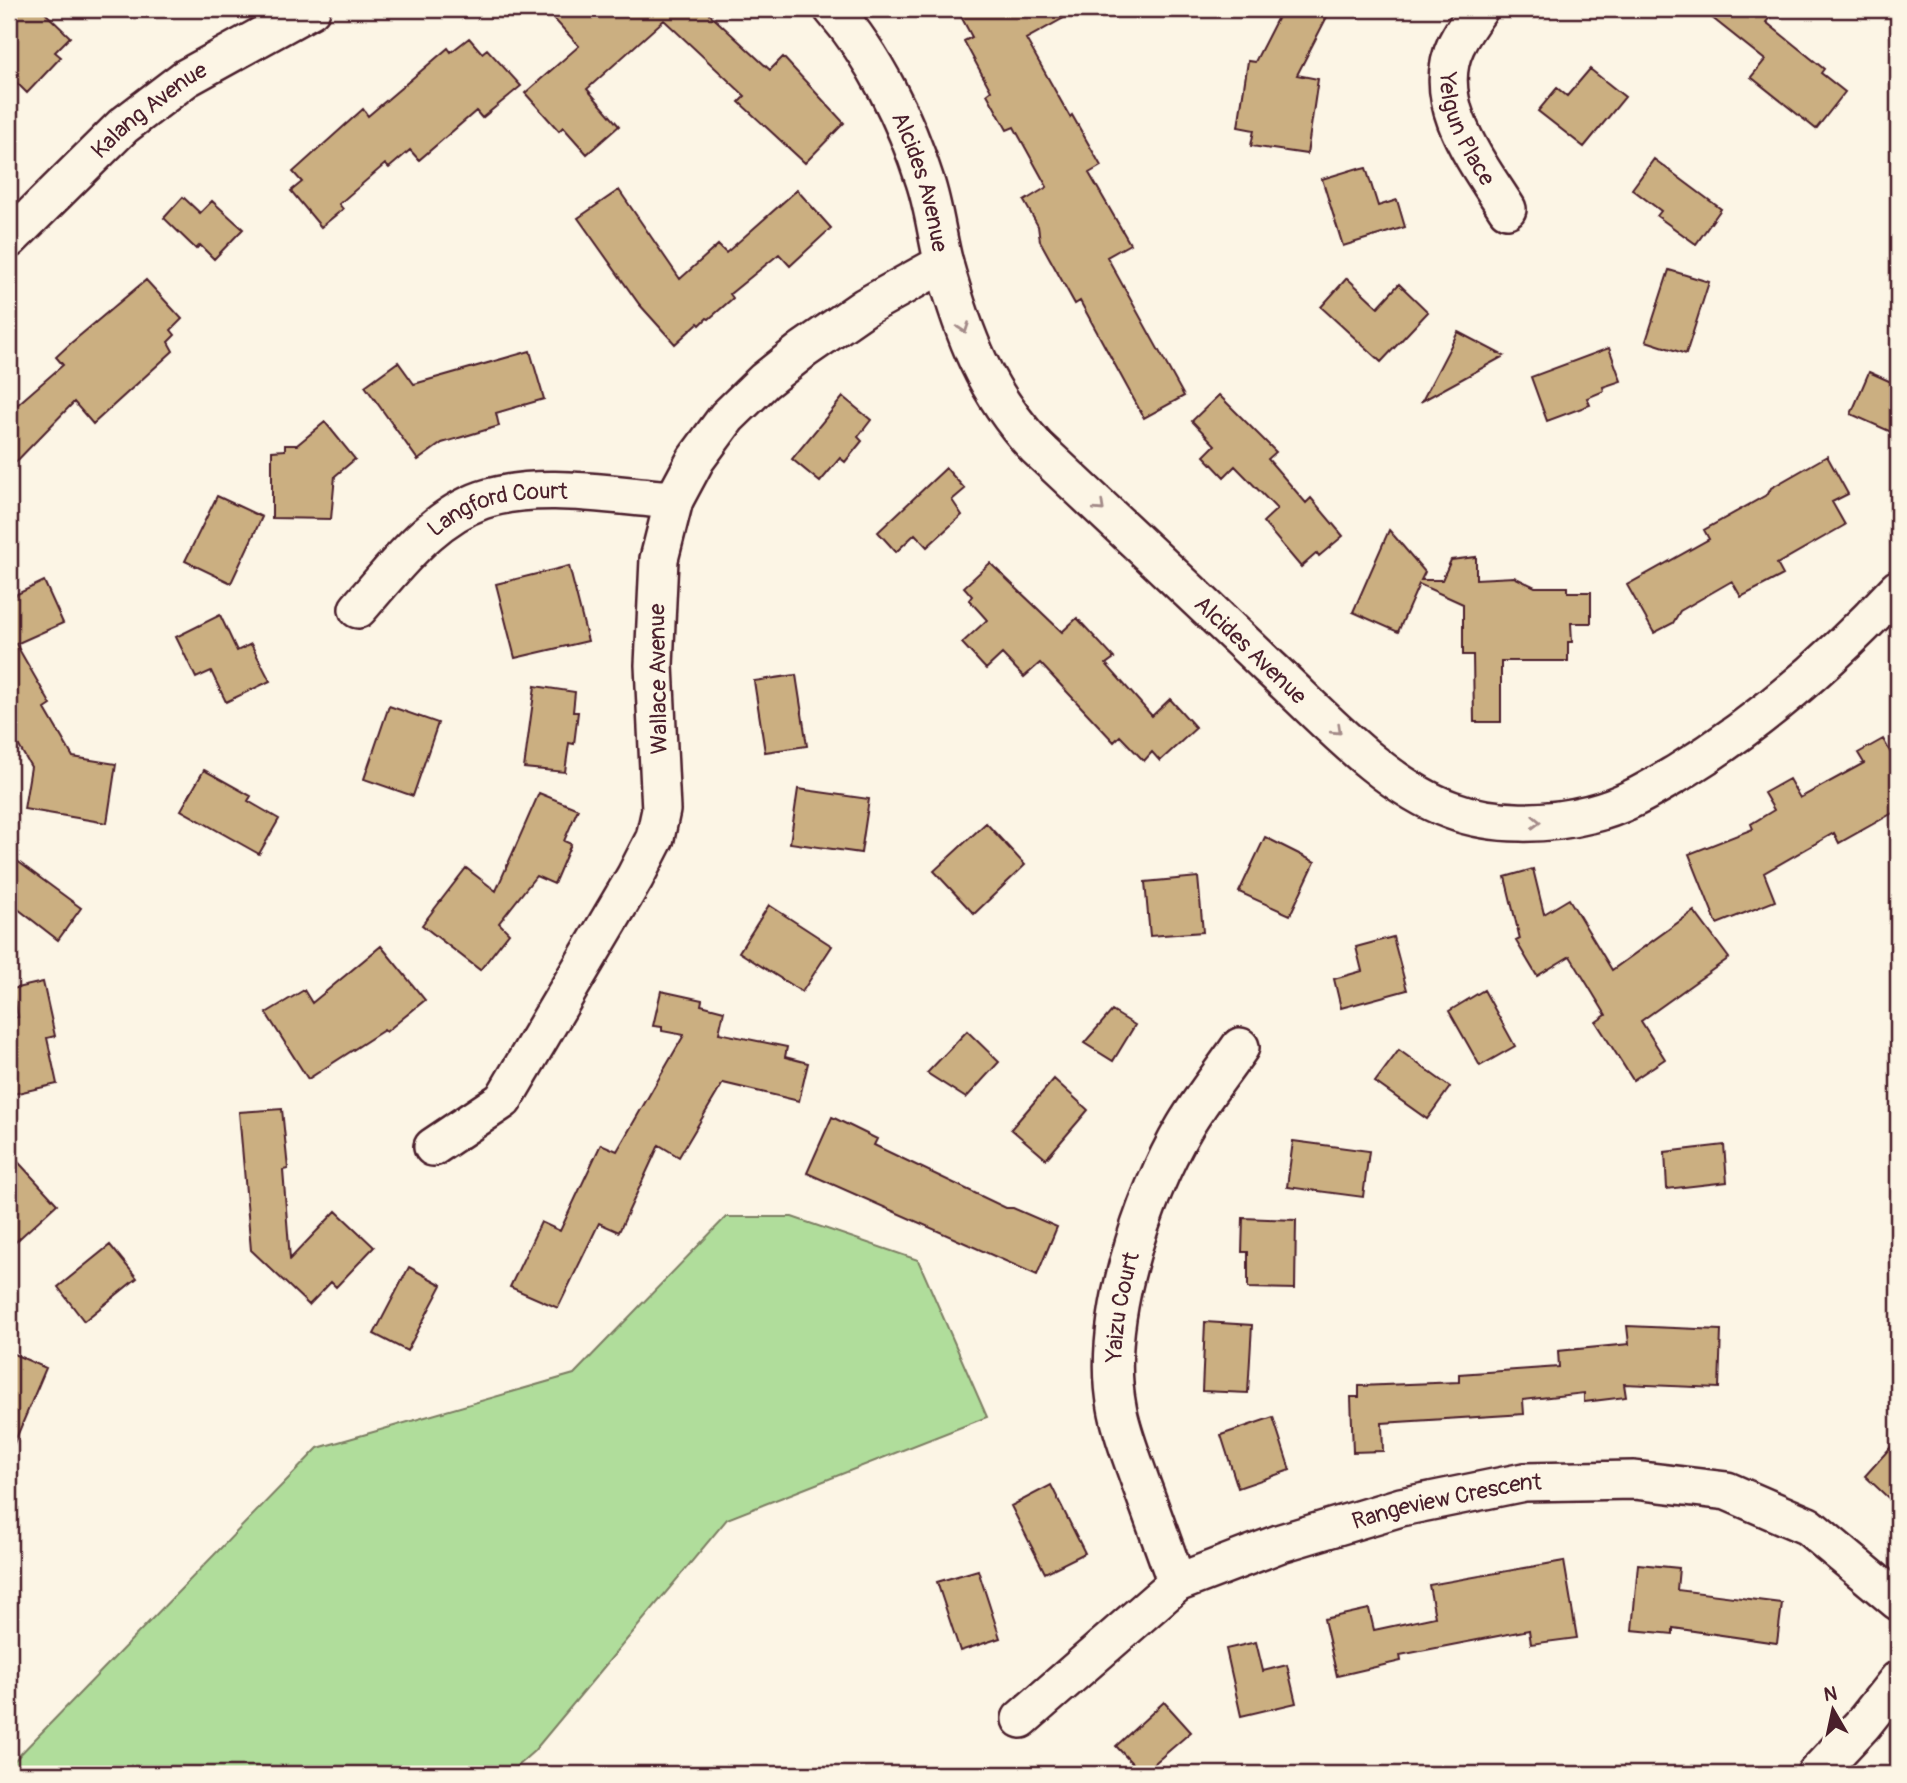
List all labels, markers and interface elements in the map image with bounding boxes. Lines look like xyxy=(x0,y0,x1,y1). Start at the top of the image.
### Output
street label: Kalang Avenue xyxy=(85,55,212,164)
street label: Yelgun Place xyxy=(1433,70,1503,191)
street label: Alcides Avenue xyxy=(886,107,955,255)
one-way arrow xyxy=(956,322,970,334)
street label: Langford Court xyxy=(421,476,569,543)
one-way arrow xyxy=(1091,498,1104,511)
street label: Alcides Avenue xyxy=(1188,589,1314,711)
street label: Wallace Avenue xyxy=(642,603,674,755)
one-way arrow xyxy=(1328,721,1341,734)
one-way arrow xyxy=(1531,814,1542,829)
street label: Yaizu Court xyxy=(1099,1248,1146,1364)
street label: Rangeview Crescent xyxy=(1348,1467,1543,1535)
north arrow xyxy=(1798,1674,1868,1744)
text: N xyxy=(1822,1681,1839,1707)

